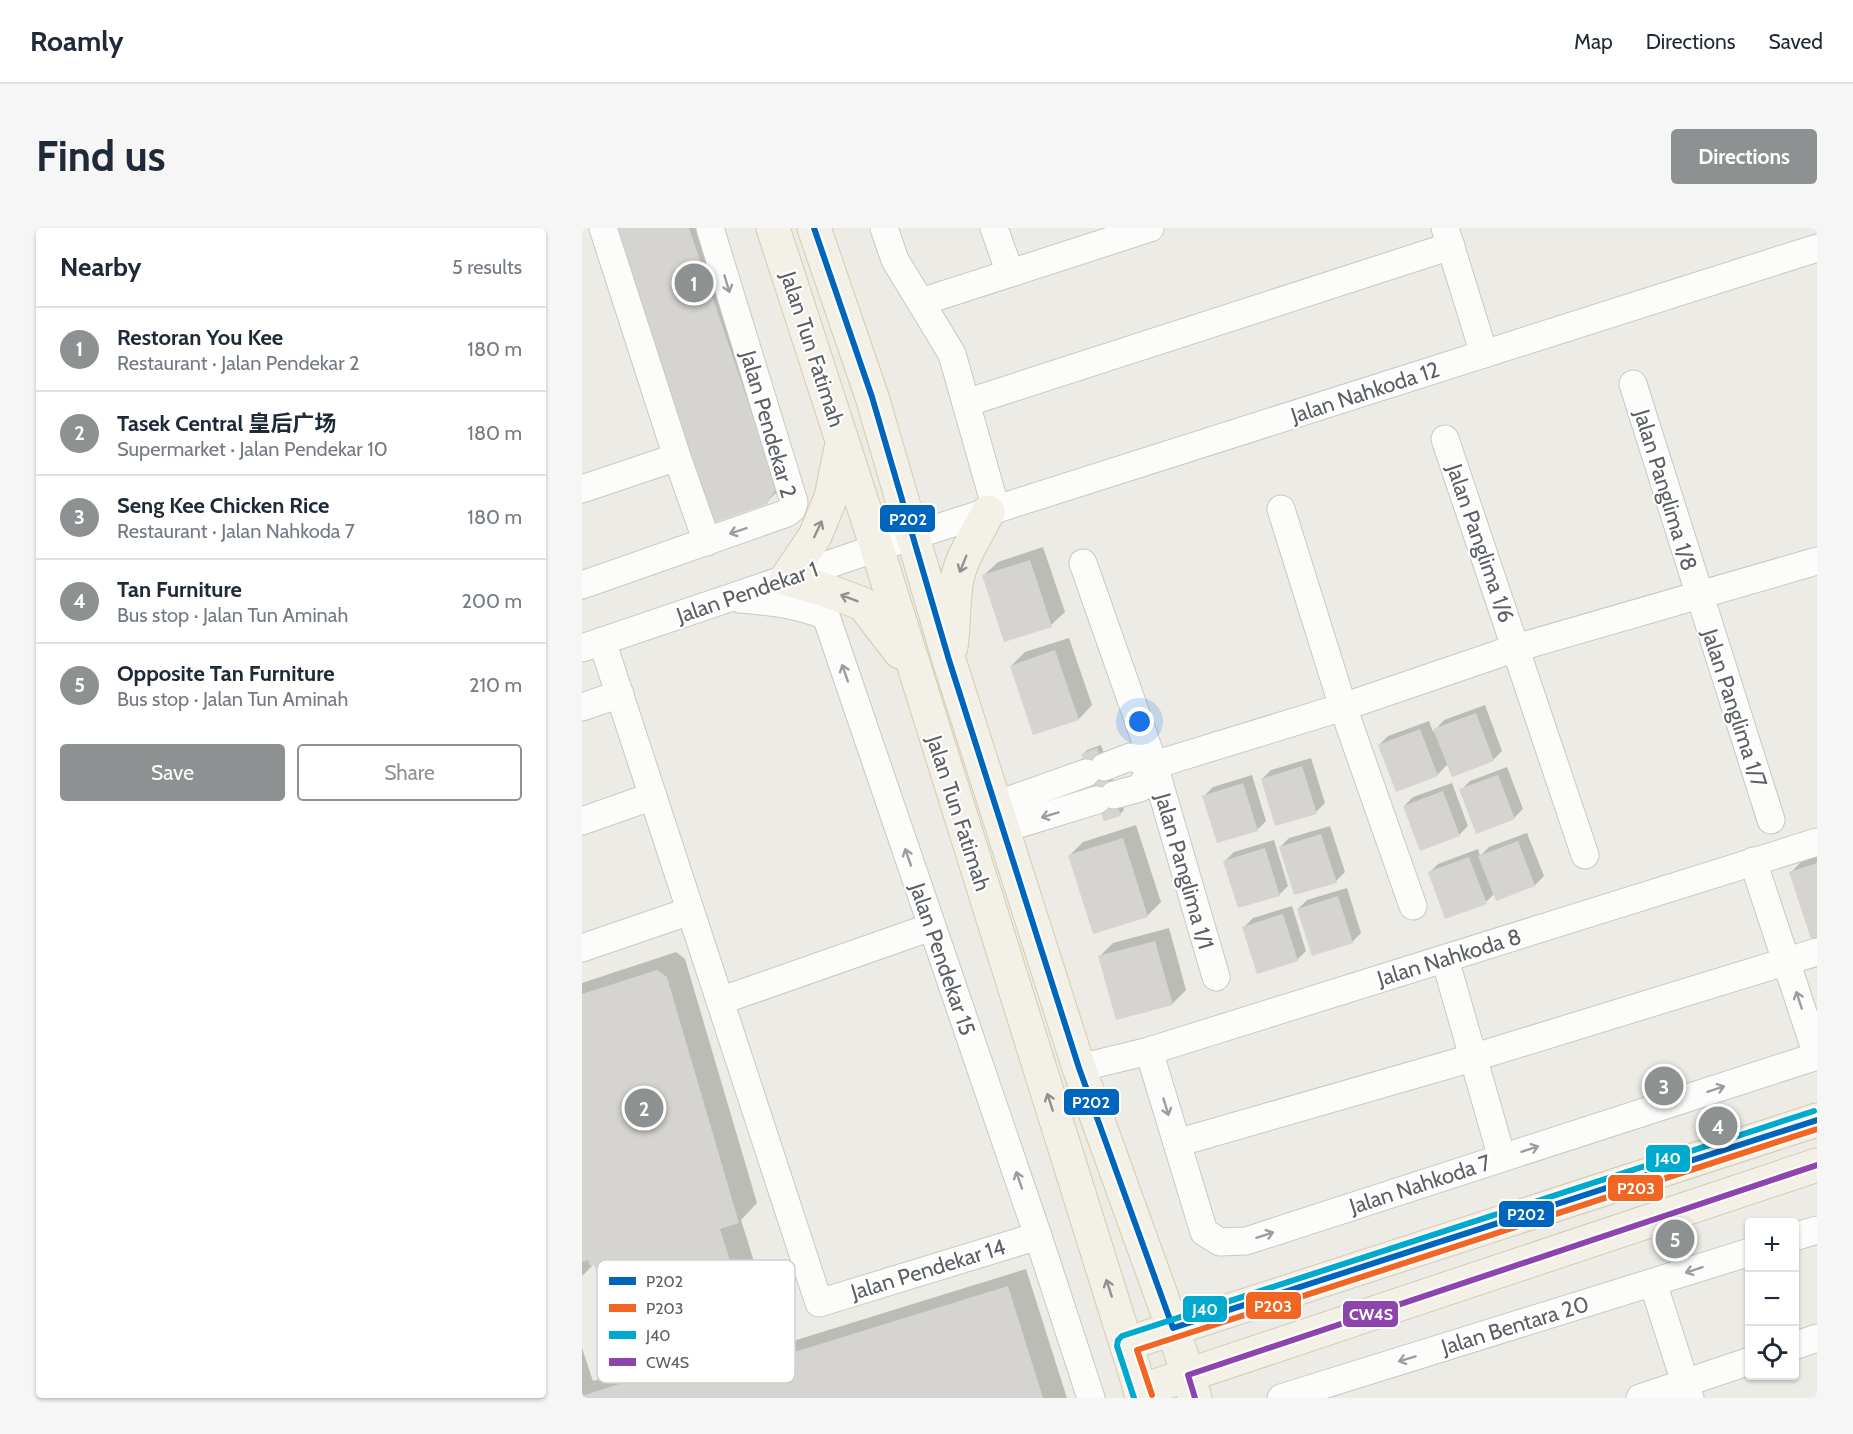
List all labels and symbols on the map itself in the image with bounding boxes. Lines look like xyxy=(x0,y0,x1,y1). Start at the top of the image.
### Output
pin: 1 xyxy=(674,260,714,306)
street label: Jalan Tun Fatimah xyxy=(774,267,850,430)
one-way arrow xyxy=(722,274,733,293)
street label: Jalan Pendekar 2 xyxy=(734,346,802,501)
street label: Jalan Nahkoda 12 xyxy=(1287,356,1443,430)
street label: Jalan Panglima 1/8 xyxy=(1628,405,1703,574)
street label: Jalan Panglima 1/6 xyxy=(1440,459,1520,626)
line badge: P202 xyxy=(879,504,936,533)
text: P202 xyxy=(889,510,927,529)
one-way arrow xyxy=(812,521,824,539)
one-way arrow xyxy=(729,526,748,537)
one-way arrow xyxy=(957,555,968,573)
street label: Jalan Pendekar 1 xyxy=(672,556,821,630)
one-way arrow xyxy=(840,592,858,603)
street label: Jalan Panglima 1/7 xyxy=(1696,625,1773,791)
one-way arrow xyxy=(838,664,849,682)
your location xyxy=(1125,707,1154,736)
street label: Jalan Tun Fatimah xyxy=(920,731,996,894)
street label: Jalan Panglima 1/1 xyxy=(1149,789,1220,952)
one-way arrow xyxy=(1041,810,1060,821)
one-way arrow xyxy=(901,848,912,867)
street label: Jalan Pendekar 15 xyxy=(903,878,981,1039)
street label: Jalan Nahkoda 8 xyxy=(1373,923,1524,992)
one-way arrow xyxy=(1793,991,1804,1010)
pin: 3 xyxy=(1644,1064,1684,1108)
one-way arrow xyxy=(1706,1083,1725,1094)
pin: 2 xyxy=(624,1086,664,1130)
line badge: P202 xyxy=(1063,1088,1120,1116)
one-way arrow xyxy=(1044,1093,1055,1112)
text: P202 xyxy=(1072,1093,1110,1112)
one-way arrow xyxy=(1161,1097,1172,1116)
pin: 4 xyxy=(1698,1104,1738,1148)
one-way arrow xyxy=(1520,1143,1539,1154)
line badge: J40 xyxy=(1645,1144,1691,1173)
street label: Jalan Nahkoda 7 xyxy=(1345,1149,1494,1220)
text: J40 xyxy=(1654,1149,1681,1168)
one-way arrow xyxy=(1013,1171,1024,1190)
line badge: P203 xyxy=(1607,1174,1664,1202)
text: P203 xyxy=(1617,1179,1655,1198)
line badge: P202 xyxy=(1498,1200,1555,1228)
text: P202 xyxy=(1507,1205,1545,1224)
pin: 5 xyxy=(1656,1216,1694,1262)
one-way arrow xyxy=(1255,1229,1274,1240)
street label: Jalan Pendekar 14 xyxy=(847,1233,1009,1306)
legend xyxy=(597,1260,795,1383)
one-way arrow xyxy=(1685,1265,1704,1276)
text: P202 xyxy=(646,1272,683,1291)
one-way arrow xyxy=(1102,1279,1113,1298)
street label: Jalan Bentara 20 xyxy=(1437,1290,1592,1361)
line badge: P203 xyxy=(1245,1291,1302,1320)
line badge: J40 xyxy=(1182,1295,1228,1323)
text: P203 xyxy=(1254,1297,1292,1316)
text: P203 xyxy=(646,1299,683,1318)
text: J40 xyxy=(1191,1300,1218,1319)
line badge: CW4S xyxy=(1342,1300,1399,1328)
text: CW4S xyxy=(1349,1305,1393,1324)
text: J40 xyxy=(645,1326,671,1345)
text: CW4S xyxy=(646,1353,689,1372)
one-way arrow xyxy=(1398,1354,1417,1365)

